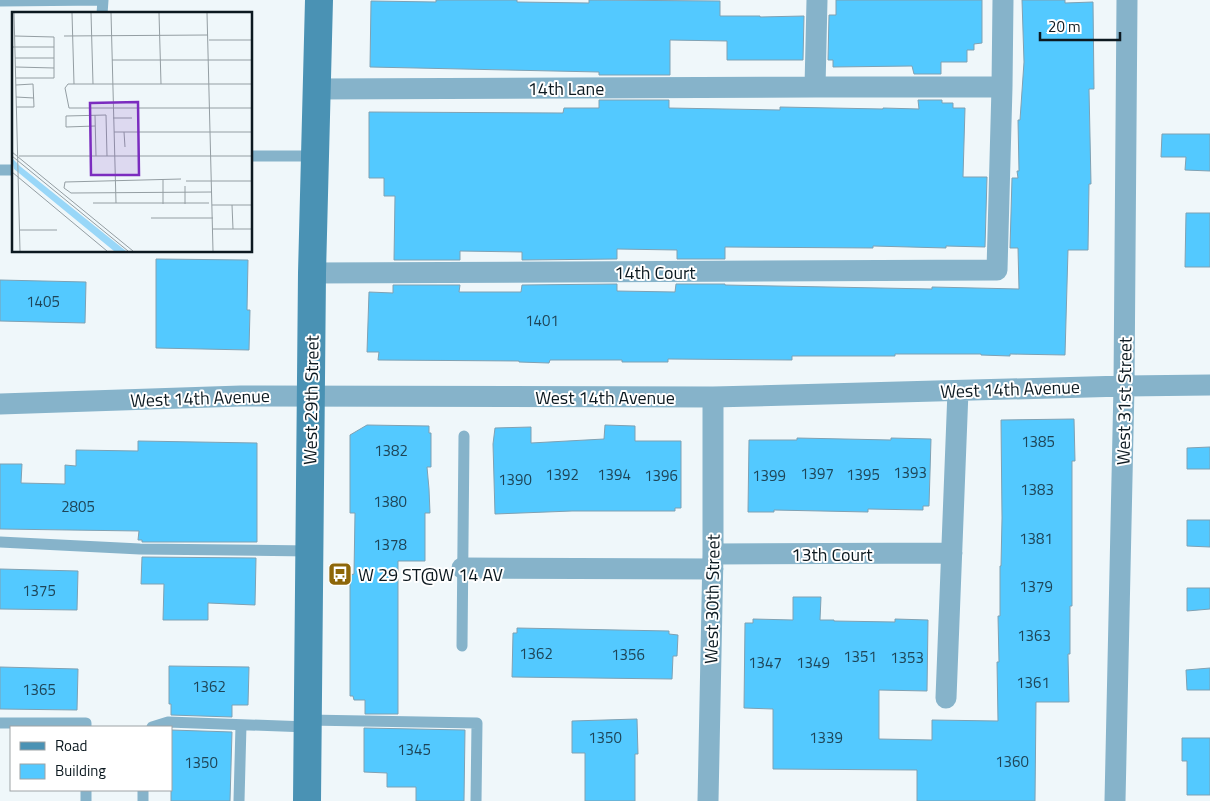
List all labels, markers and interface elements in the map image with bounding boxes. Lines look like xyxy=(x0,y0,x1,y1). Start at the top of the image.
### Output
scale bar xyxy=(1040,10,1120,42)
inset map xyxy=(12,12,252,252)
text: 20 m xyxy=(1048,15,1081,38)
street label: 14th Lane xyxy=(528,75,604,102)
street label: 14th Court xyxy=(614,259,696,286)
house number: 1405 xyxy=(26,290,60,313)
house number: 1401 xyxy=(525,309,559,332)
street label: West 29th Street xyxy=(296,334,326,465)
street label: West 31st Street xyxy=(1109,336,1139,465)
street label: West 14th Avenue xyxy=(940,373,1080,405)
street label: West 14th Avenue xyxy=(130,382,270,414)
street label: West 14th Avenue xyxy=(535,384,675,411)
house number: 1385 xyxy=(1021,430,1055,453)
house number: 1382 xyxy=(374,439,408,462)
house number: 1393 xyxy=(893,461,927,484)
house number: 1397 xyxy=(800,462,834,485)
house number: 1392 xyxy=(545,463,579,486)
house number: 1394 xyxy=(597,463,631,486)
house number: 1395 xyxy=(846,463,880,486)
house number: 1396 xyxy=(644,464,678,487)
house number: 1399 xyxy=(752,464,786,487)
house number: 1390 xyxy=(498,468,532,491)
house number: 1383 xyxy=(1020,478,1054,501)
house number: 1380 xyxy=(373,490,407,513)
house number: 2805 xyxy=(61,495,95,518)
house number: 1381 xyxy=(1019,527,1053,550)
house number: 1378 xyxy=(373,533,407,556)
street label: West 30th Street xyxy=(697,533,727,664)
street label: 13th Court xyxy=(791,541,873,568)
bus stop icon: W 29 ST@W 14 AV xyxy=(327,561,353,587)
place label: W 29 ST@W 14 AV xyxy=(358,561,504,588)
house number: 1379 xyxy=(1019,575,1053,598)
house number: 1375 xyxy=(22,579,56,602)
house number: 1363 xyxy=(1017,624,1051,647)
house number: 1362 xyxy=(519,642,553,665)
house number: 1356 xyxy=(611,643,645,666)
house number: 1351 xyxy=(843,645,877,668)
house number: 1353 xyxy=(890,646,924,669)
house number: 1347 xyxy=(748,651,782,674)
house number: 1349 xyxy=(796,651,830,674)
house number: 1361 xyxy=(1016,671,1050,694)
house number: 1362 xyxy=(192,675,226,698)
house number: 1365 xyxy=(22,678,56,701)
legend xyxy=(10,726,172,791)
house number: 1350 xyxy=(588,726,622,749)
house number: 1339 xyxy=(809,726,843,749)
text: Road xyxy=(55,734,87,757)
house number: 1345 xyxy=(397,738,431,761)
house number: 1360 xyxy=(995,750,1029,773)
house number: 1350 xyxy=(184,751,218,774)
text: Building xyxy=(55,759,106,782)

